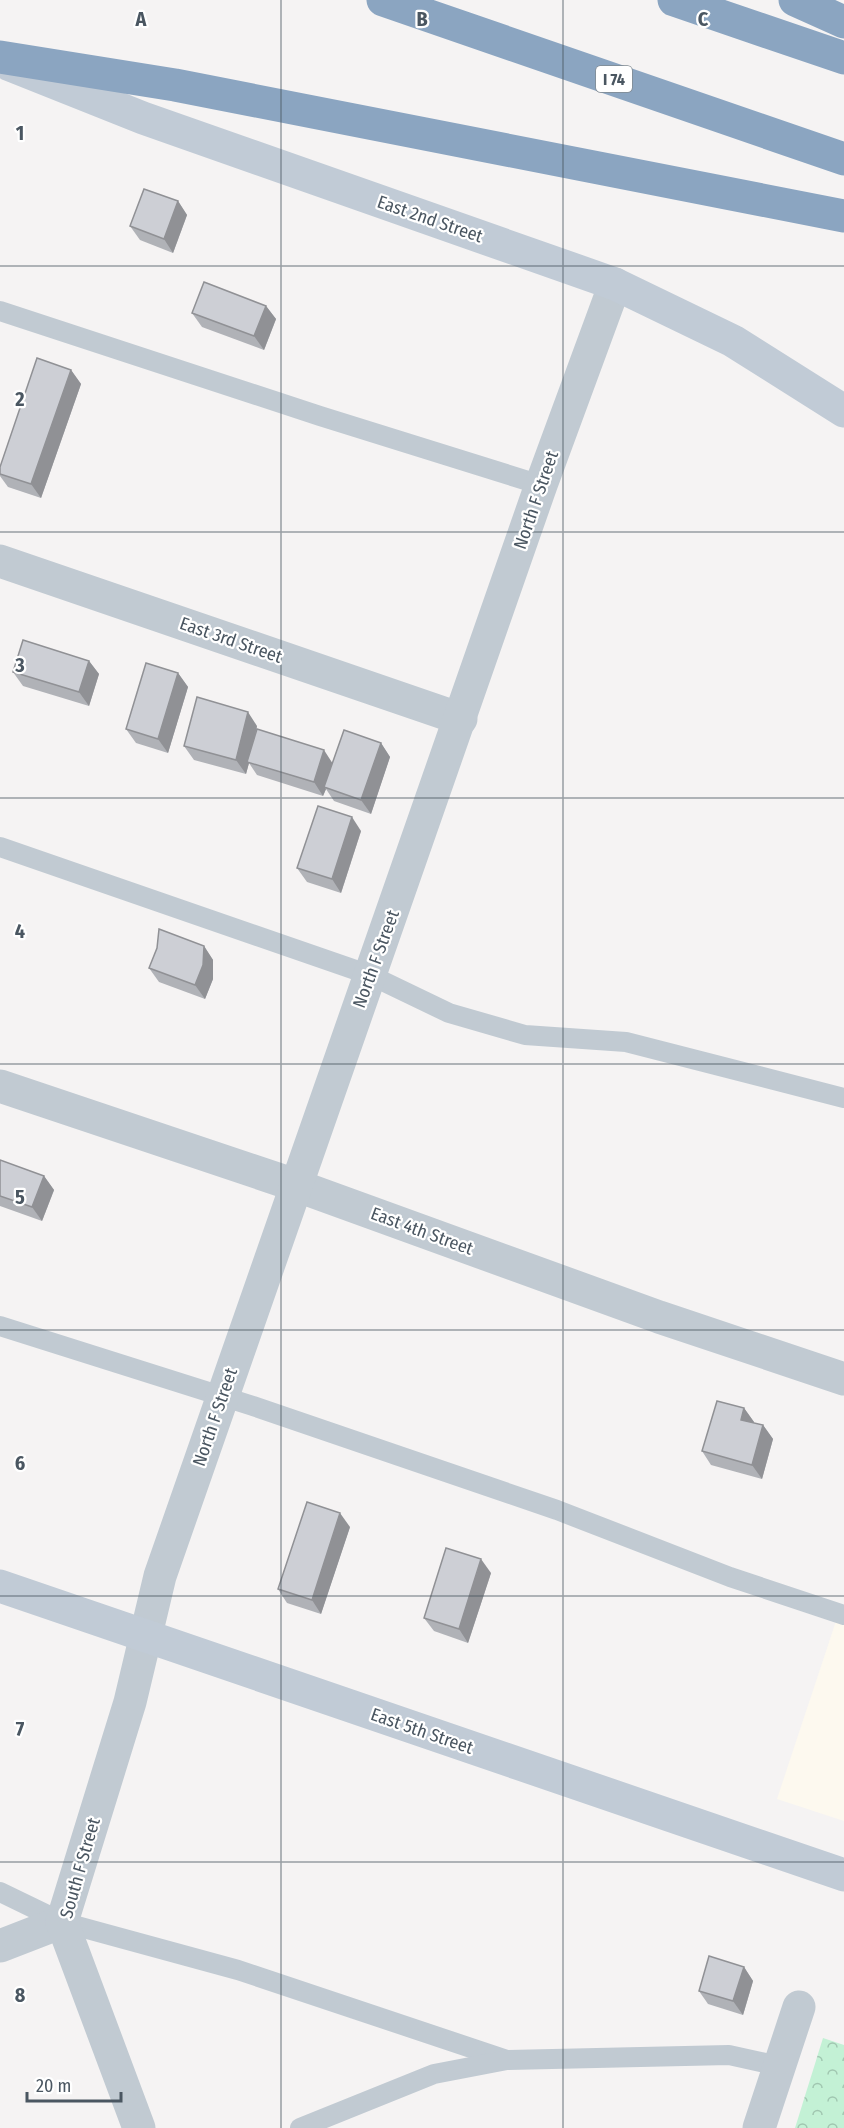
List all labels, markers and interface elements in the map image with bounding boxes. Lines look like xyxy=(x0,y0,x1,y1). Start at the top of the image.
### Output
text: A xyxy=(135,7,148,31)
text: B xyxy=(416,7,428,31)
text: C xyxy=(698,7,709,31)
road number: I 74 xyxy=(596,66,632,92)
text: 1 xyxy=(16,121,24,145)
street label: East 2nd Street xyxy=(374,191,486,247)
text: 2 xyxy=(14,387,25,411)
street label: North F Street xyxy=(509,448,563,552)
street label: East 3rd Street xyxy=(177,612,285,668)
text: 3 xyxy=(14,653,25,677)
street label: North F Street xyxy=(348,907,404,1011)
text: 4 xyxy=(15,919,25,943)
text: 5 xyxy=(15,1185,25,1209)
street label: East 4th Street xyxy=(368,1202,476,1260)
street label: North F Street xyxy=(188,1365,242,1469)
text: 6 xyxy=(15,1451,25,1475)
street label: East 5th Street xyxy=(368,1703,476,1759)
text: 7 xyxy=(16,1717,25,1741)
street label: South F Street xyxy=(55,1815,105,1921)
text: 8 xyxy=(15,1983,26,2007)
scale bar xyxy=(27,2065,122,2103)
text: 20 m xyxy=(36,2075,71,2097)

